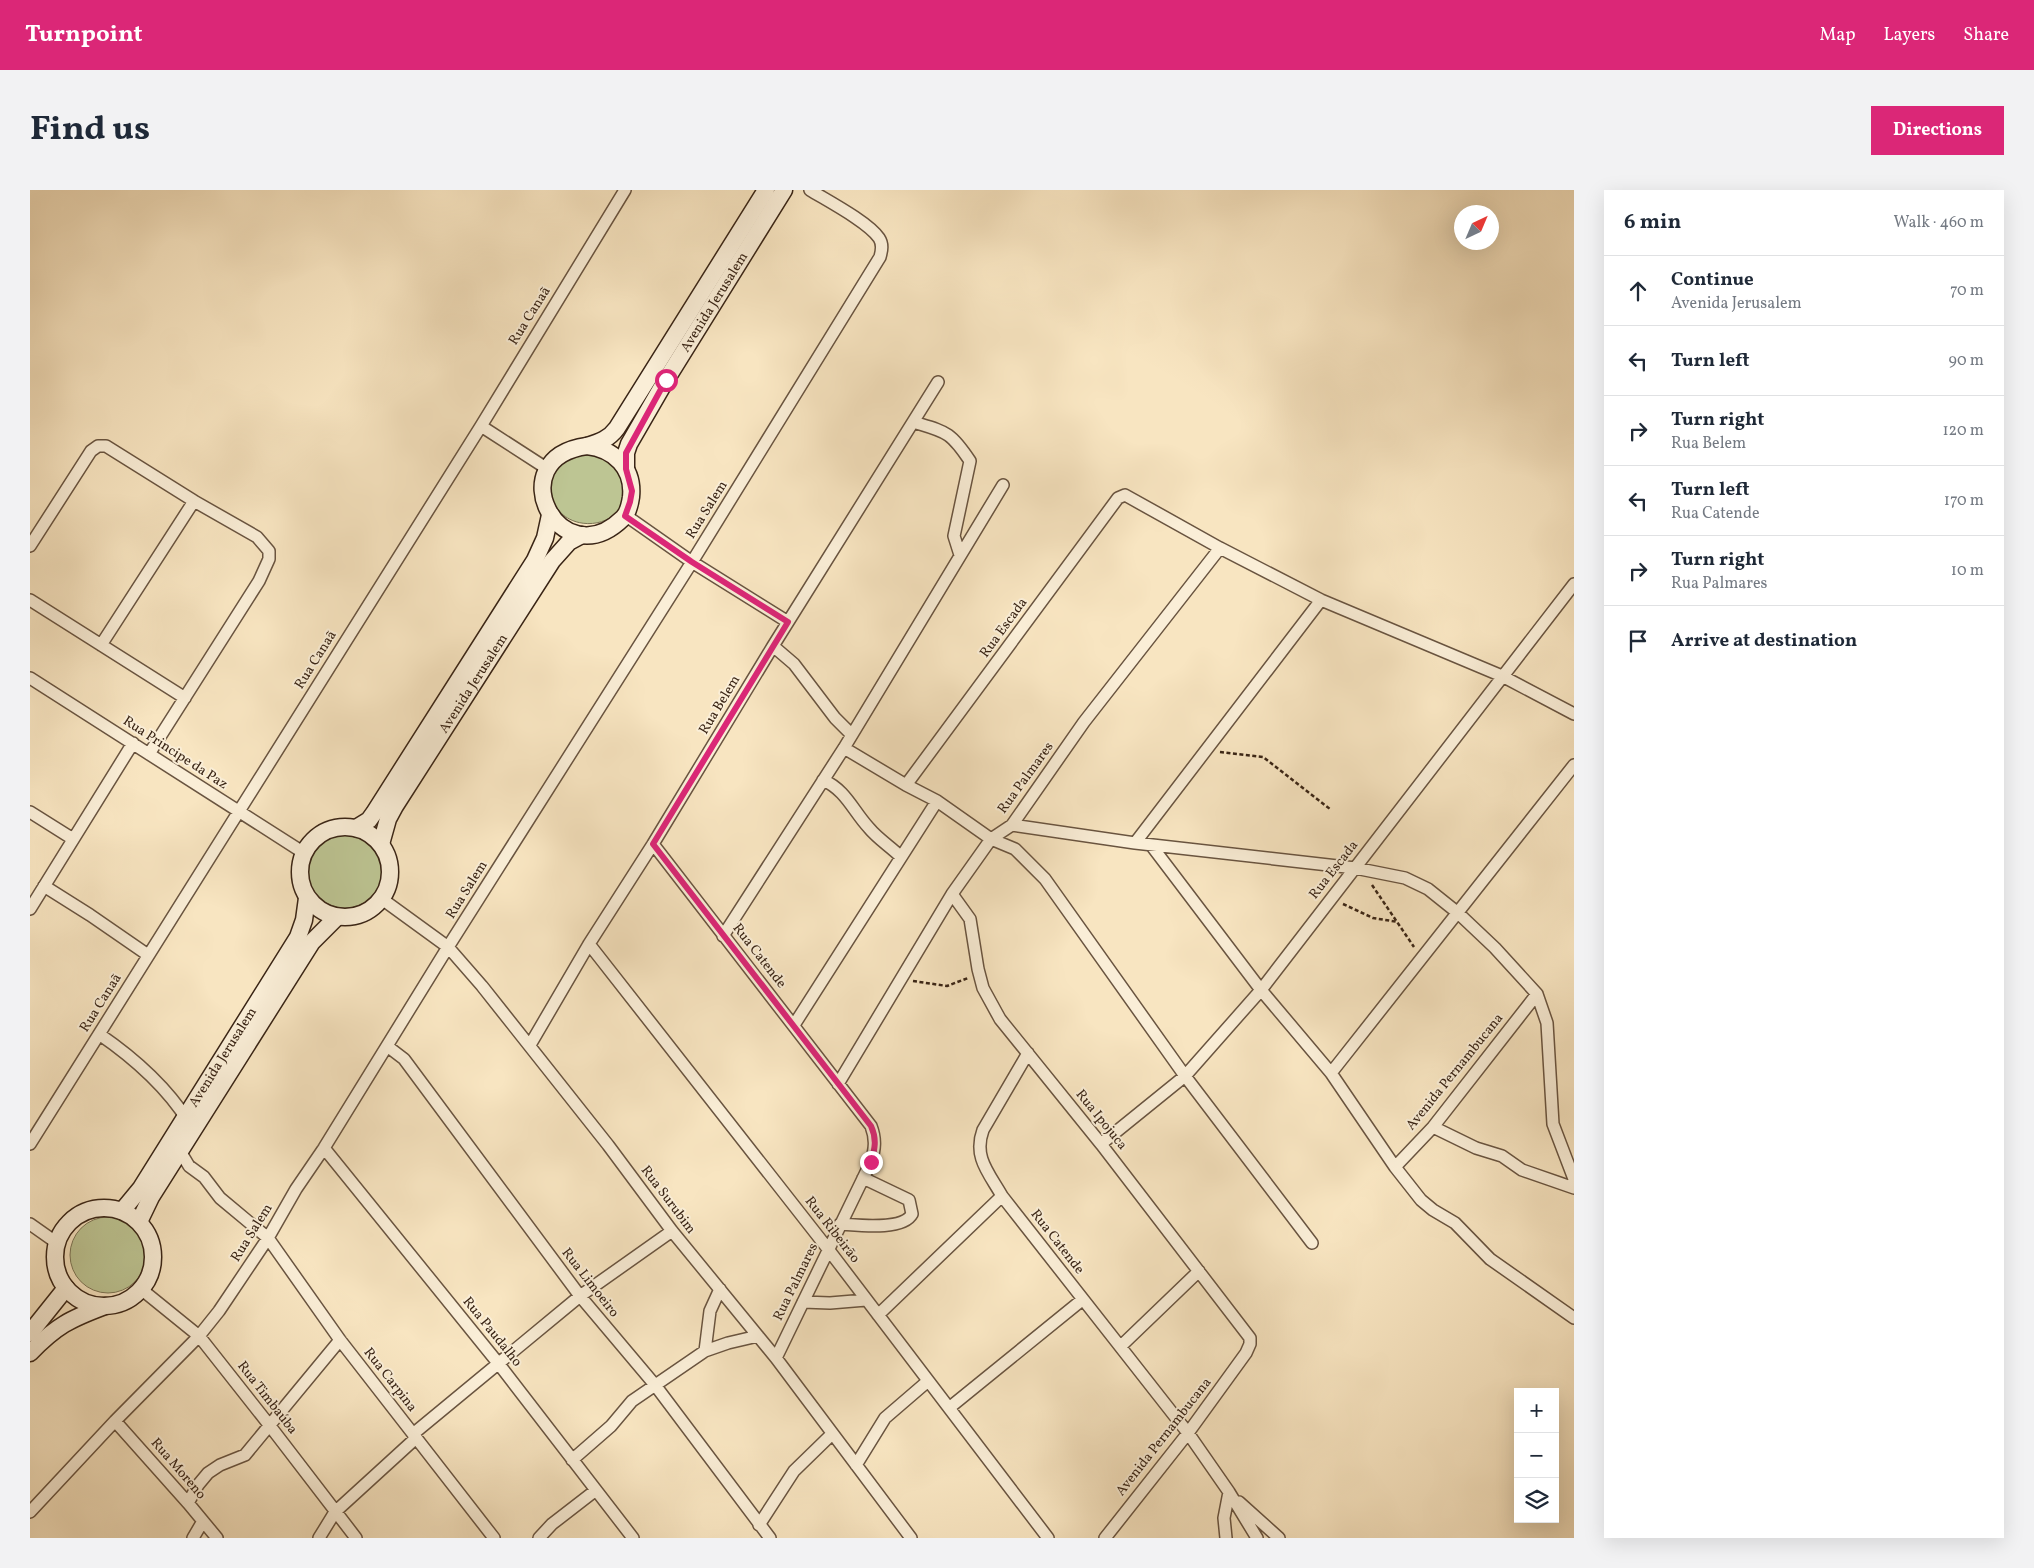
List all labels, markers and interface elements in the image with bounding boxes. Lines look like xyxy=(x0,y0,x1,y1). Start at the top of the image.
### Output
text: Turnpoint xyxy=(25,18,143,52)
text: Map xyxy=(1819,23,1855,48)
text: Layers xyxy=(1883,23,1935,48)
text: Share xyxy=(1963,23,2009,48)
text: Find us xyxy=(30,106,150,154)
button: Directions xyxy=(1871,106,2004,155)
north arrow xyxy=(1454,205,1499,250)
text: 6 min xyxy=(1624,208,1681,237)
text: Walk · 460 m xyxy=(1894,212,1984,234)
street label: Avenida Jerusalem xyxy=(676,249,753,356)
text: Continue xyxy=(1671,267,1754,293)
icon: ahead xyxy=(1624,277,1652,305)
text: 70 m xyxy=(1950,280,1984,302)
street label: Rua Canaã xyxy=(505,283,555,349)
text: Avenida Jerusalem xyxy=(1671,293,1802,315)
icon: left xyxy=(1624,347,1652,375)
text: Turn left xyxy=(1671,348,1750,374)
text: 90 m xyxy=(1948,350,1984,372)
route start xyxy=(655,369,678,392)
text: Turn right xyxy=(1671,407,1764,433)
icon: right xyxy=(1624,417,1652,445)
text: 120 m xyxy=(1942,420,1984,442)
text: Rua Belem xyxy=(1671,433,1746,455)
street label: Rua Salem xyxy=(682,477,732,543)
text: Turn left xyxy=(1671,477,1750,503)
icon: left xyxy=(1624,487,1652,515)
text: 170 m xyxy=(1944,490,1984,512)
text: Rua Catende xyxy=(1671,503,1760,525)
text: Turn right xyxy=(1671,547,1764,573)
icon: right xyxy=(1624,557,1652,585)
text: 10 m xyxy=(1951,560,1984,582)
text: Rua Palmares xyxy=(1671,573,1767,595)
street label: Rua Escada xyxy=(976,594,1032,662)
street label: Rua Canaã xyxy=(291,627,341,693)
icon: arrive xyxy=(1624,627,1652,655)
text: Arrive at destination xyxy=(1671,628,1857,654)
street label: Avenida Jerusalem xyxy=(435,630,512,737)
street label: Rua Belem xyxy=(695,672,745,738)
street label: Rua Principe da Paz xyxy=(119,712,231,794)
street label: Rua Palmares xyxy=(994,738,1058,818)
street label: Rua Escada xyxy=(1305,837,1363,903)
street label: Rua Salem xyxy=(442,857,492,923)
street label: Rua Catende xyxy=(728,920,791,993)
street label: Rua Canaã xyxy=(76,970,126,1036)
street label: Avenida Jerusalem xyxy=(184,1004,261,1111)
street label: Avenida Pernambucana xyxy=(1402,1010,1508,1134)
street label: Rua Ipojuca xyxy=(1071,1086,1131,1154)
route end xyxy=(860,1151,883,1174)
street label: Rua Surubim xyxy=(636,1162,700,1238)
street label: Rua Ribeirão xyxy=(800,1193,864,1267)
street label: Rua Salem xyxy=(227,1200,277,1266)
street label: Rua Catende xyxy=(1026,1206,1089,1279)
street label: Rua Palmares xyxy=(769,1240,823,1324)
street label: Rua Limoeiro xyxy=(557,1244,623,1322)
street label: Rua Paudalho xyxy=(458,1293,526,1371)
street label: Rua Carpina xyxy=(359,1344,421,1416)
street label: Rua Timbaúba xyxy=(232,1357,302,1439)
street label: Avenida Pernambucana xyxy=(1112,1374,1216,1500)
map controls xyxy=(1514,1388,1559,1523)
button: + xyxy=(1514,1388,1559,1433)
button: − xyxy=(1514,1433,1559,1478)
street label: Rua Moreno xyxy=(146,1434,210,1504)
button: layers xyxy=(1514,1478,1559,1523)

